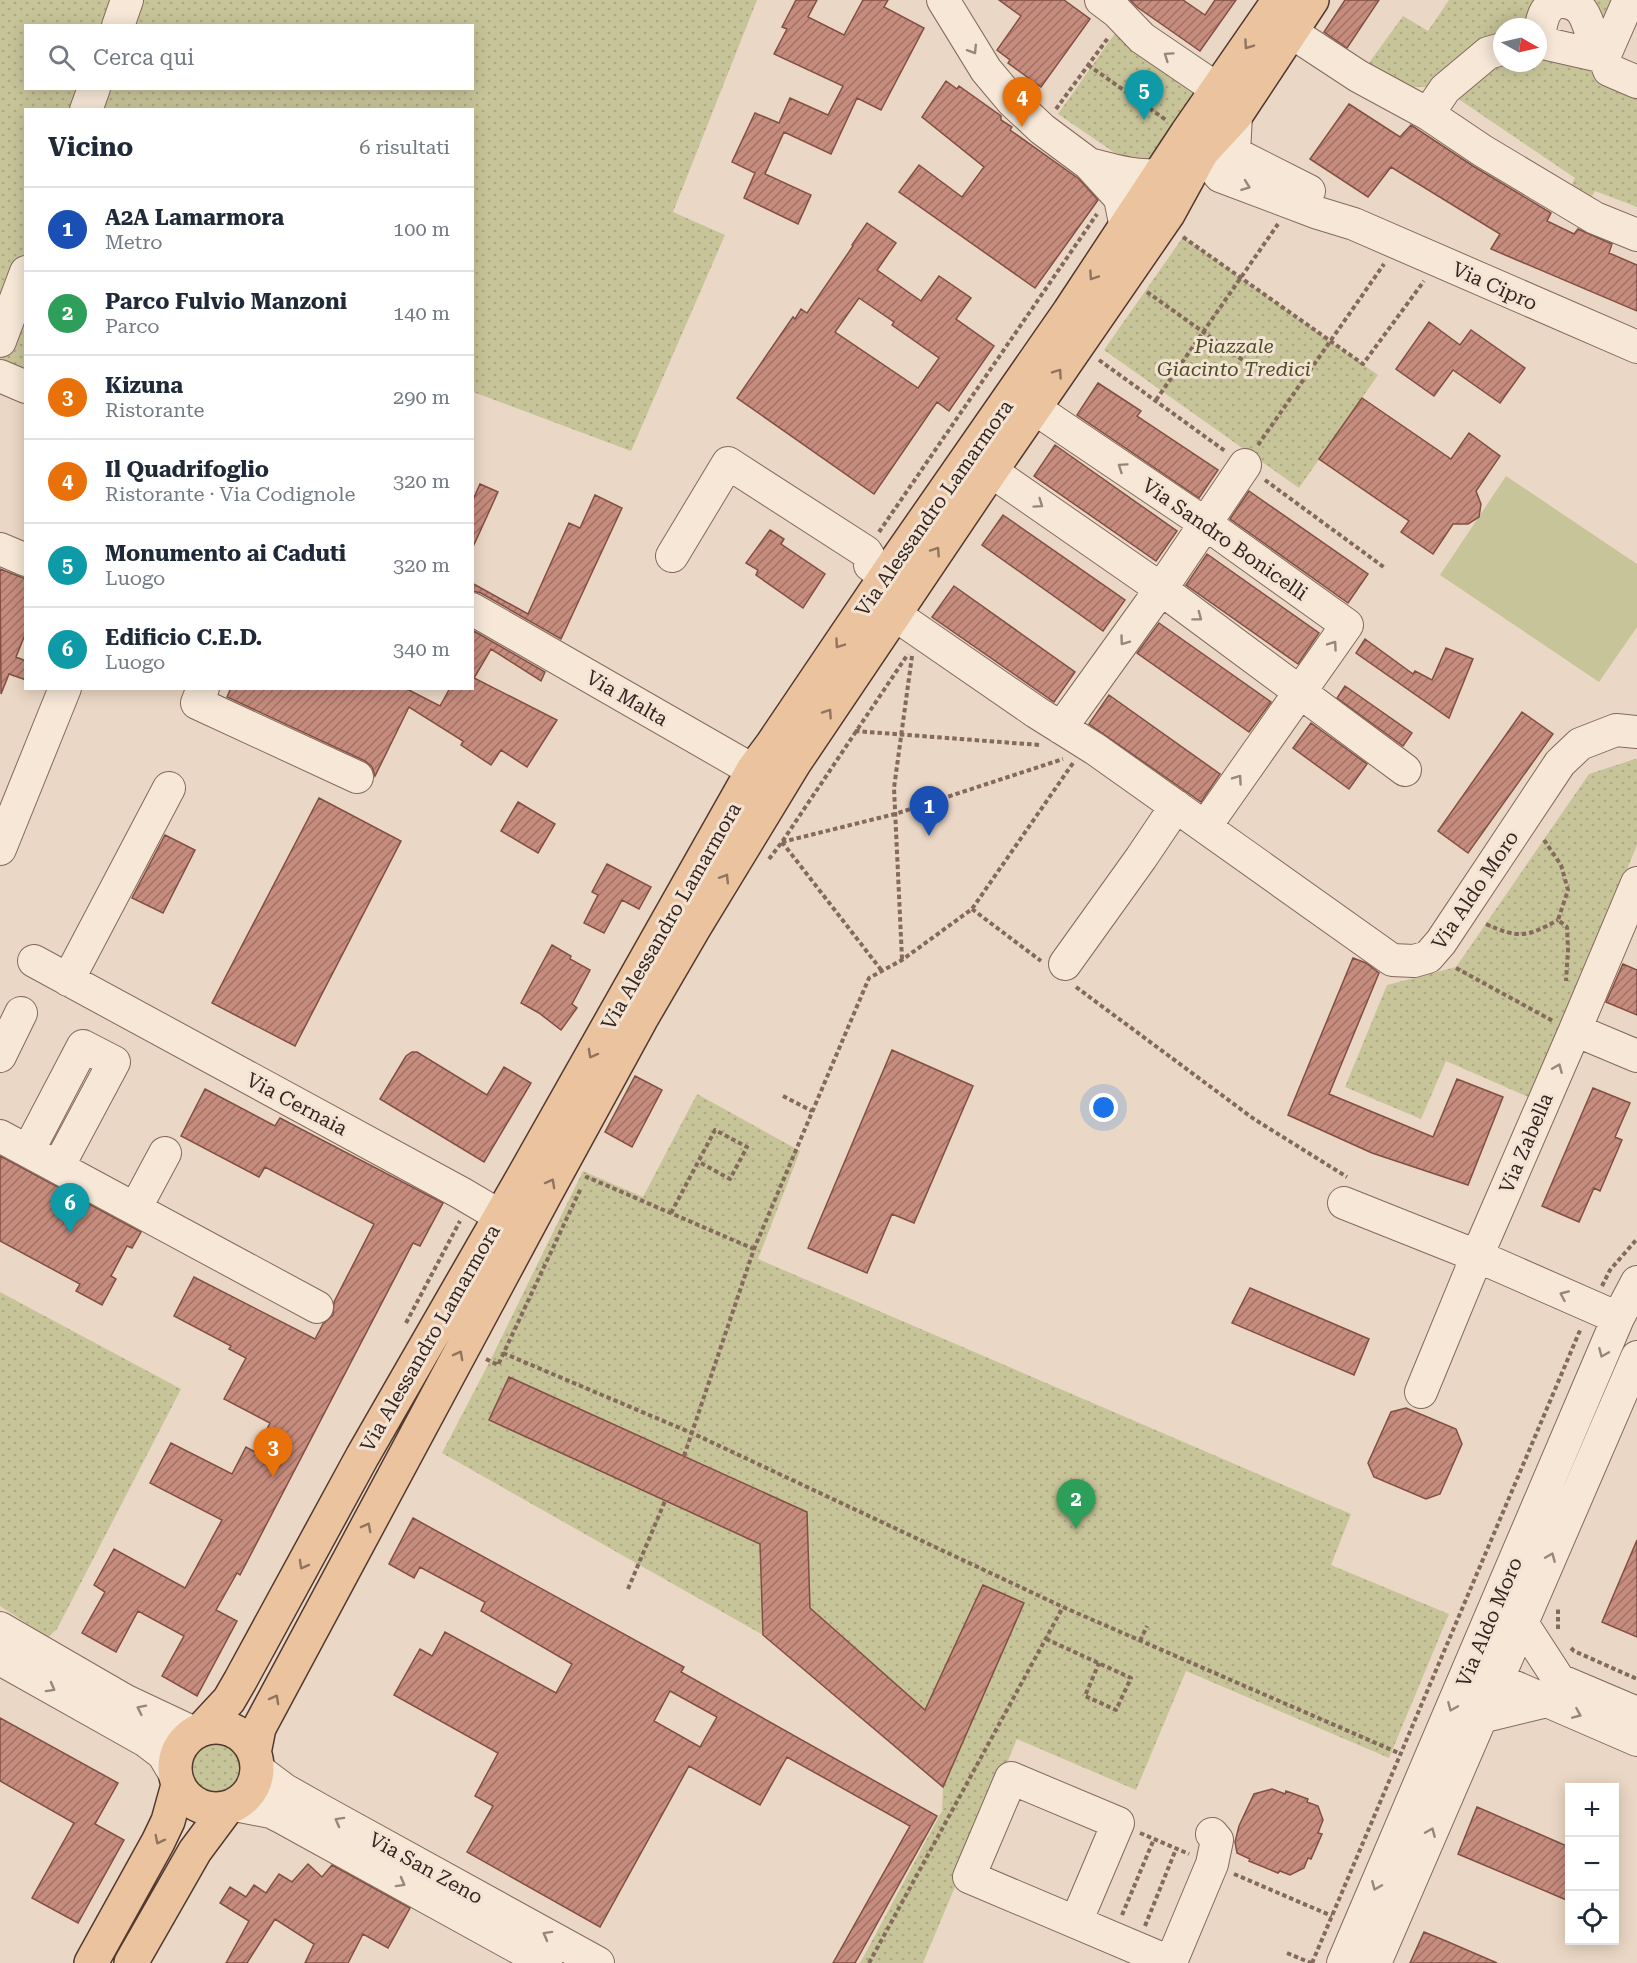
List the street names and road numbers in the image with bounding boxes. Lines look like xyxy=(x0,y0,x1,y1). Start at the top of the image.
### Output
street label: Via Cipro xyxy=(1449,257,1541,315)
street label: Via Alessandro Lamarmora xyxy=(850,395,1018,621)
street label: Via Sandro Bonicelli xyxy=(1138,473,1312,605)
street label: Via Malta xyxy=(582,665,672,731)
street label: Via Alessandro Lamarmora xyxy=(596,798,746,1034)
street label: Via Aldo Moro xyxy=(1426,826,1524,954)
street label: Via Cernaia xyxy=(242,1067,352,1141)
street label: Via Zabella xyxy=(1494,1089,1558,1197)
street label: Via Alessandro Lamarmora xyxy=(355,1220,505,1456)
street label: Via Aldo Moro xyxy=(1451,1554,1527,1690)
street label: Via San Zeno xyxy=(365,1827,487,1909)

